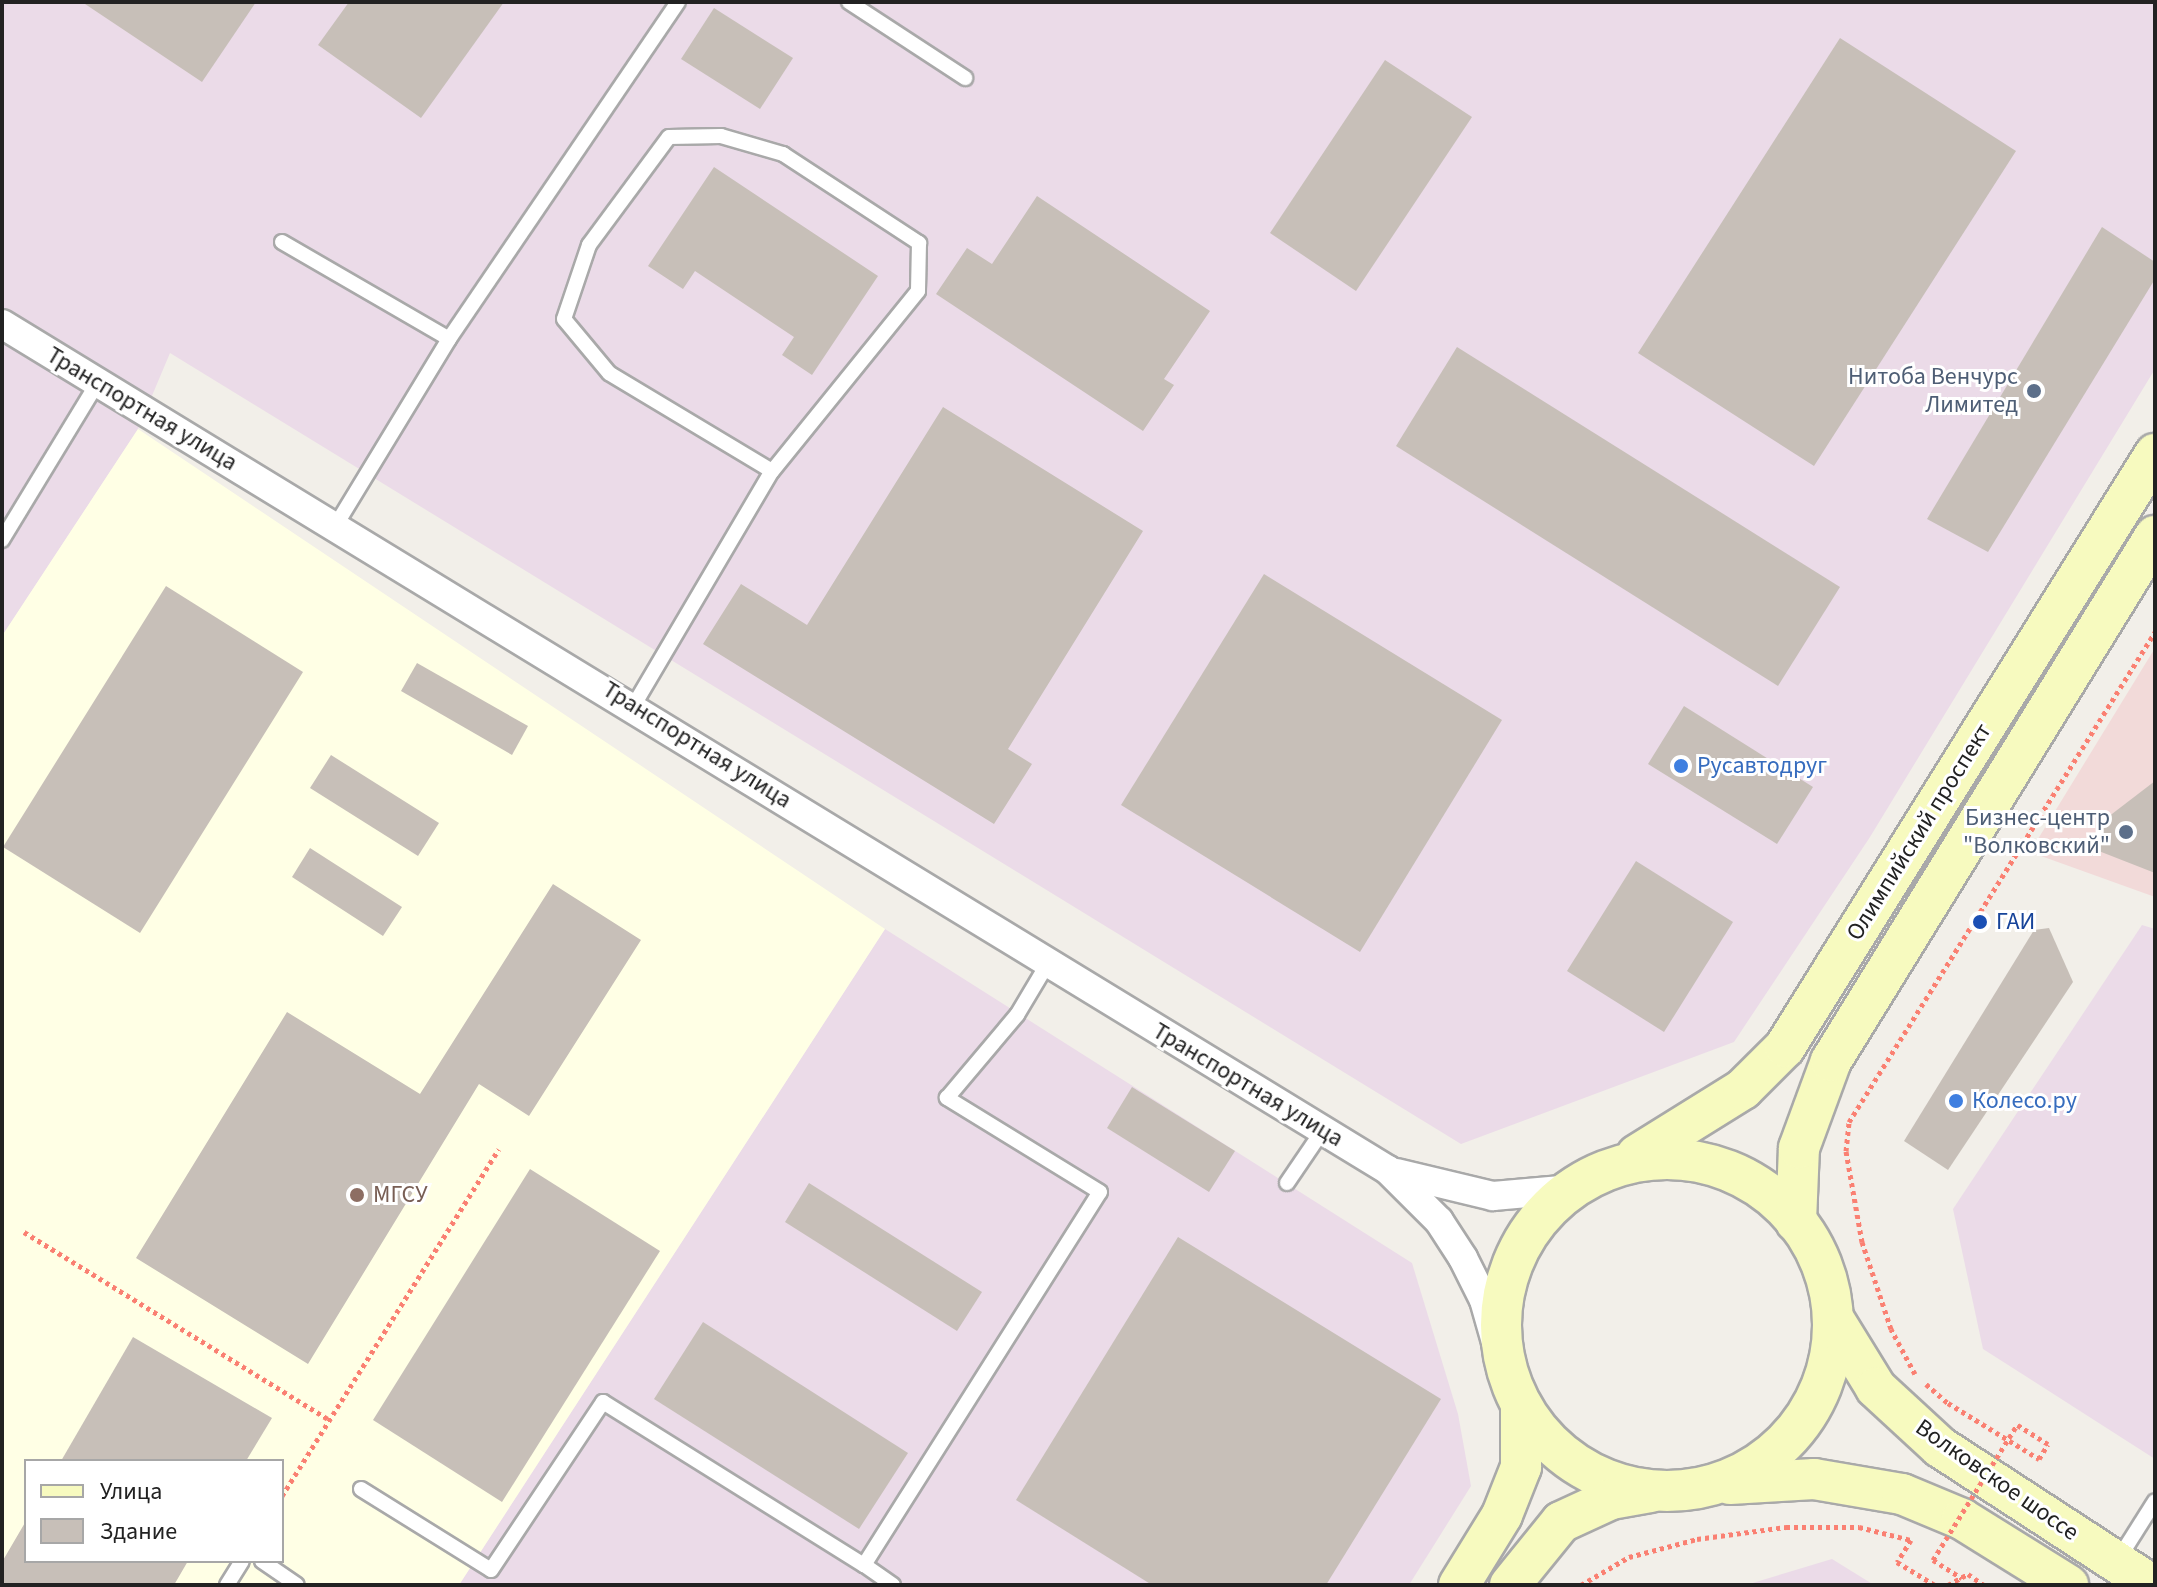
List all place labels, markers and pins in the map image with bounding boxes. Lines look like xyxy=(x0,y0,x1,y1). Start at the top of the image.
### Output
place label: Нитоба Венчурс Лимитед xyxy=(1848,363,2018,419)
marker: Нитоба Венчурс Лимитед xyxy=(2025,382,2043,400)
place label: Русавтодруг xyxy=(1697,752,1827,780)
marker: Русавтодруг xyxy=(1672,757,1690,775)
place label: Бизнес-центр "Волковский" xyxy=(1963,804,2110,860)
marker: Бизнес-центр "Волковский" xyxy=(2117,823,2135,841)
place label: ГАИ xyxy=(1996,908,2035,936)
marker: ГАИ xyxy=(1971,913,1989,931)
place label: Колесо.ру xyxy=(1972,1087,2077,1115)
marker: Колесо.ру xyxy=(1947,1092,1965,1110)
place label: МГСУ xyxy=(373,1181,428,1209)
marker: МГСУ xyxy=(348,1186,366,1204)

